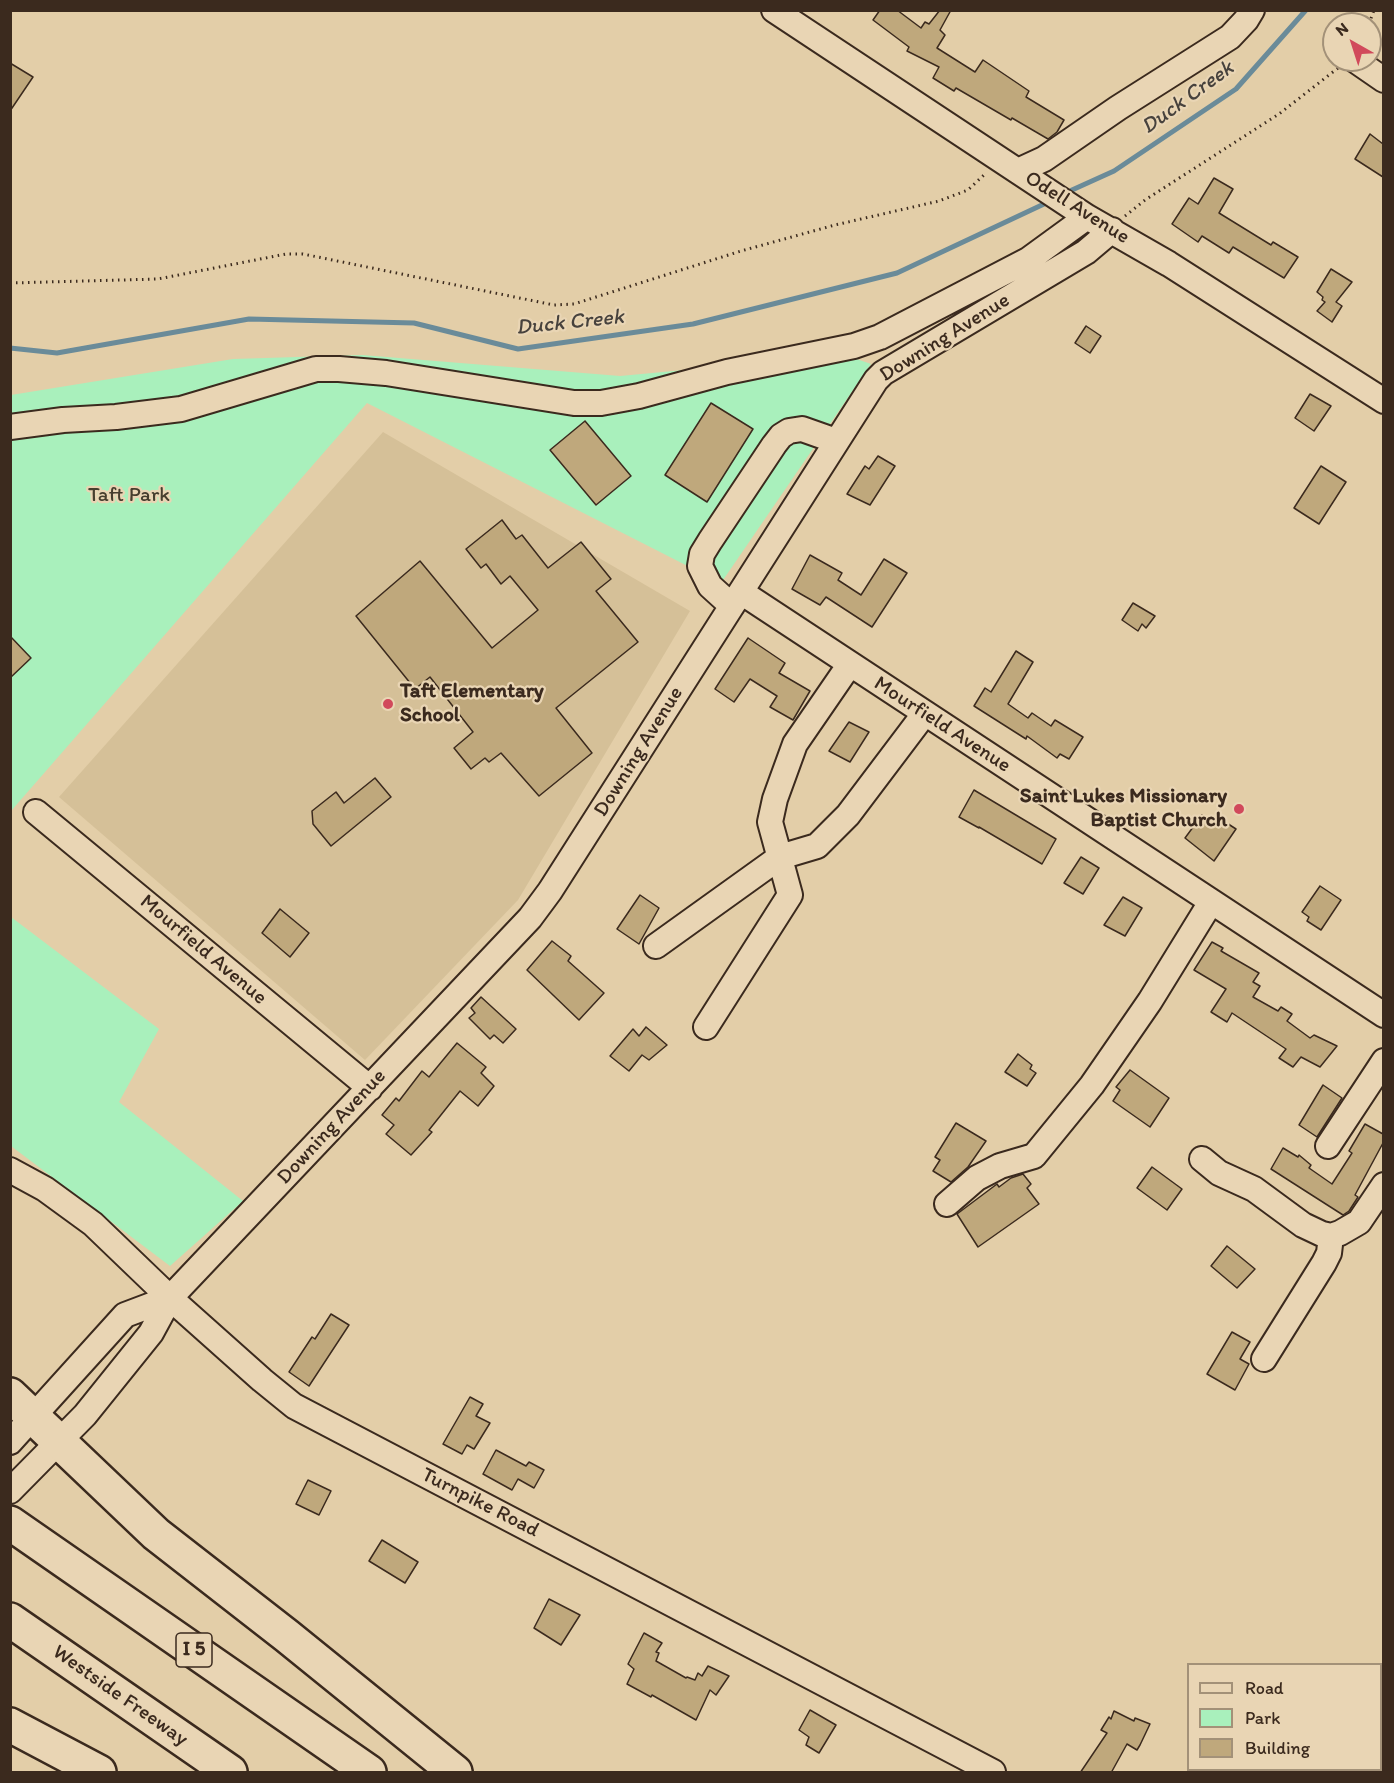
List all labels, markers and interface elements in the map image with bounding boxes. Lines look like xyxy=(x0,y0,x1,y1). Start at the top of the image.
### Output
north arrow xyxy=(1322,12,1382,72)
text: N xyxy=(1331,18,1352,40)
water label: Duck Creek xyxy=(1137,56,1239,140)
street label: Odell Avenue xyxy=(1020,166,1134,250)
street label: Downing Avenue xyxy=(875,288,1015,388)
water label: Duck Creek xyxy=(515,304,625,342)
park label: Taft Park xyxy=(88,483,170,509)
street label: Mourfield Avenue xyxy=(869,671,1015,779)
place label: Taft Elementary School xyxy=(400,679,544,729)
street label: Downing Avenue xyxy=(589,682,689,822)
marker: Taft Elementary School xyxy=(381,697,395,711)
place label: Saint Lukes Missionary Baptist Church xyxy=(1020,784,1227,834)
marker: Saint Lukes Missionary Baptist Church xyxy=(1232,802,1246,816)
street label: Mourfield Avenue xyxy=(134,889,272,1011)
street label: Downing Avenue xyxy=(272,1064,392,1190)
street label: Turnpike Road xyxy=(417,1463,543,1543)
road number: I 5 xyxy=(176,1633,212,1667)
street label: Westside Freeway xyxy=(47,1640,193,1752)
legend xyxy=(1187,1663,1382,1771)
text: Road xyxy=(1245,1677,1284,1699)
text: Park xyxy=(1245,1707,1280,1729)
text: Building xyxy=(1245,1737,1310,1759)

